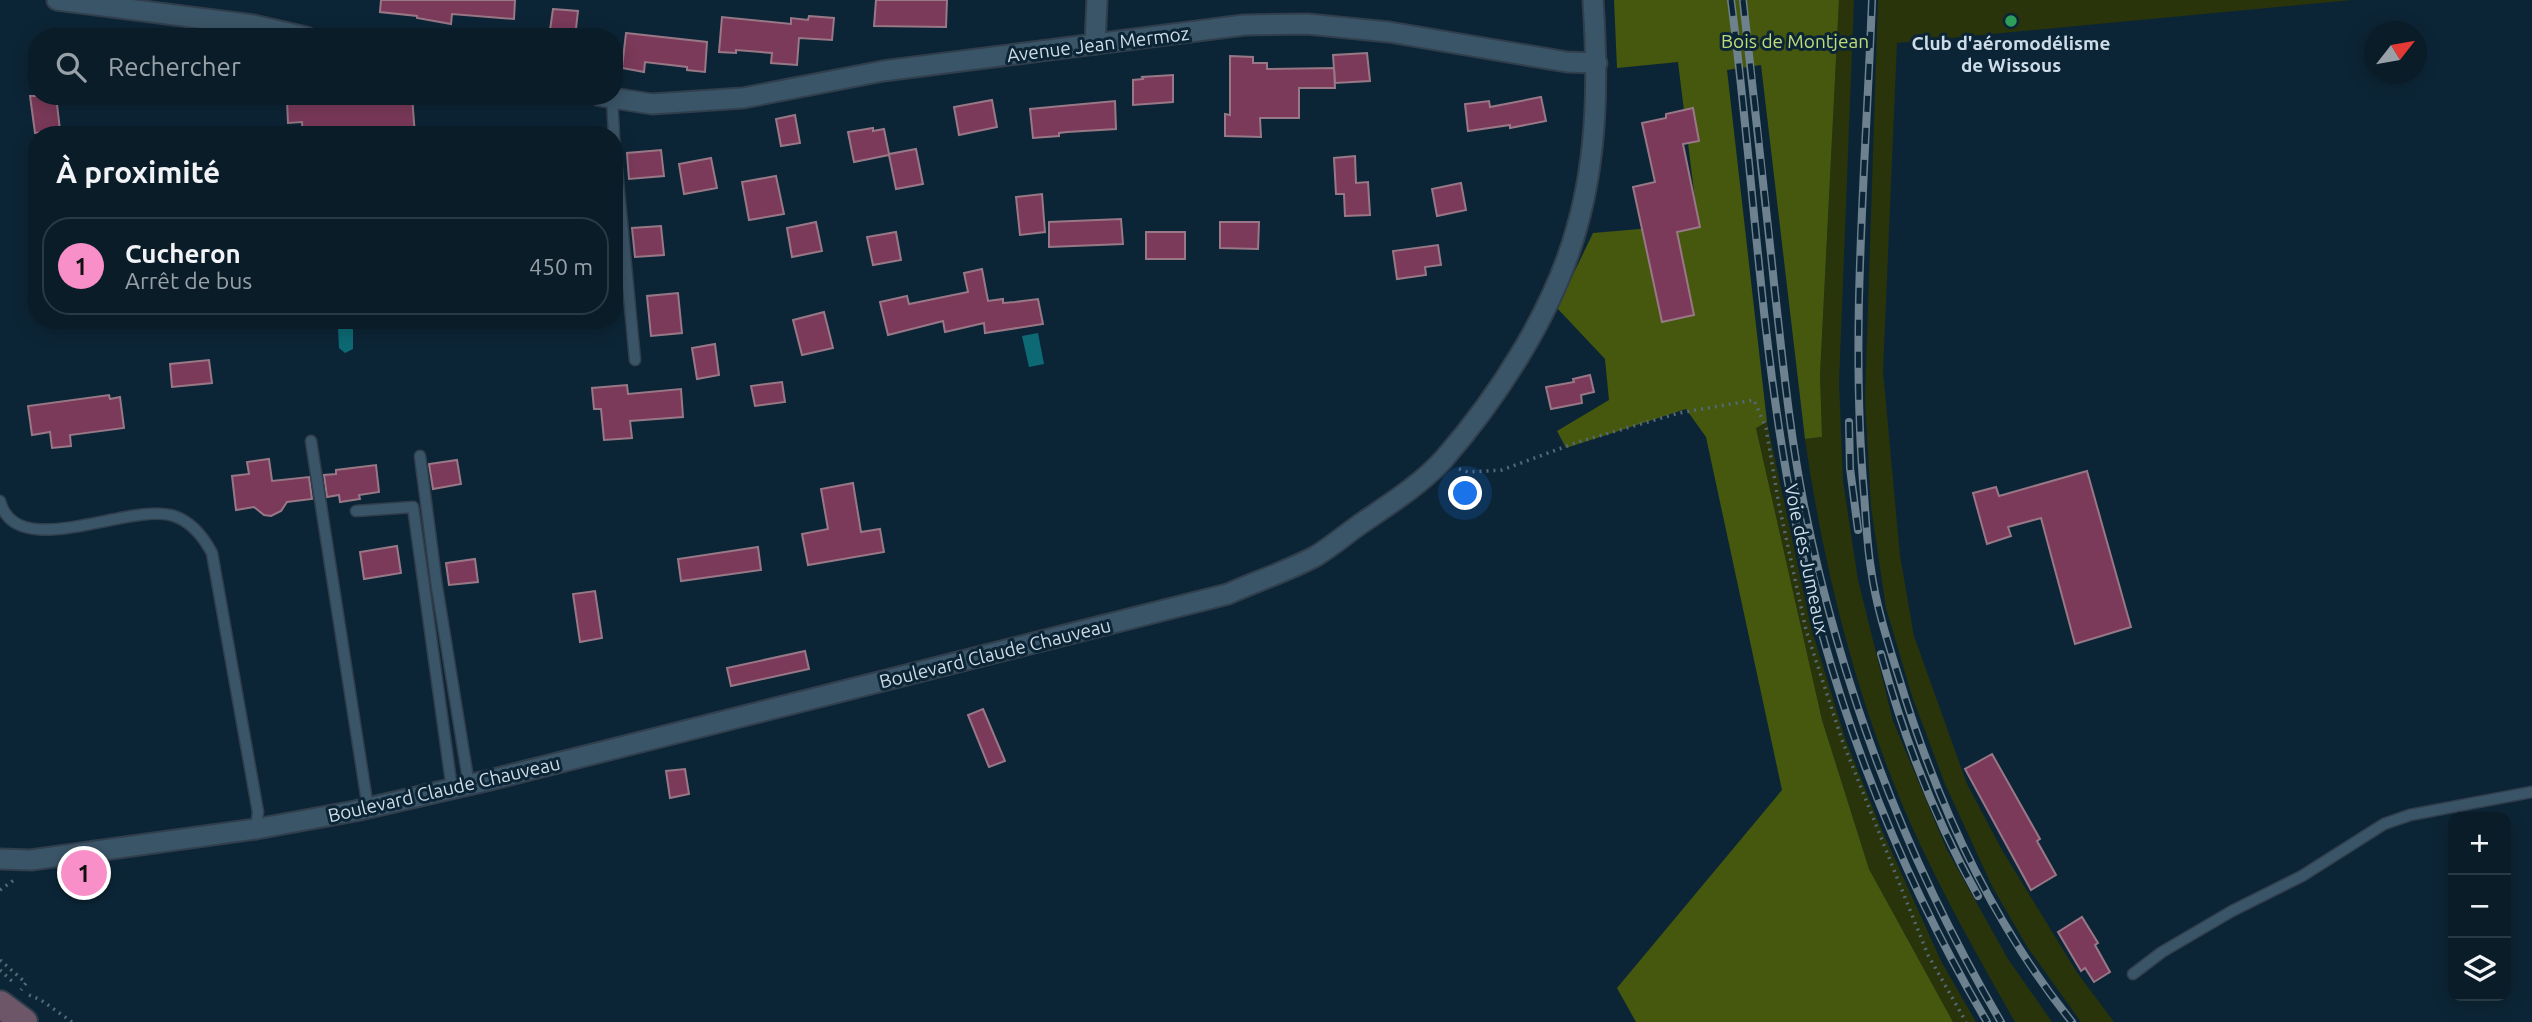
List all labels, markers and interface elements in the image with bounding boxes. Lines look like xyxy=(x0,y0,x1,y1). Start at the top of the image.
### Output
marker: Club d'aéromodélisme de Wissous xyxy=(2003,13,2019,29)
north arrow xyxy=(2364,21,2427,84)
street label: Avenue Jean Mermoz xyxy=(1006,22,1191,66)
search box xyxy=(28,28,623,105)
park label: Bois de Montjean xyxy=(1721,30,1869,52)
place label: Club d'aéromodélisme de Wissous xyxy=(1912,32,2110,76)
icon: search xyxy=(52,48,90,86)
text: Rechercher xyxy=(108,52,241,81)
text: À proximité xyxy=(56,155,220,189)
text: Cucheron xyxy=(125,239,241,268)
text: 1 xyxy=(75,254,87,279)
text: 450 m xyxy=(529,254,593,279)
text: Arrêt de bus xyxy=(125,268,252,293)
your location xyxy=(1448,476,1482,510)
street label: Voie des Jumeaux xyxy=(1780,482,1834,637)
street label: Boulevard Claude Chauveau xyxy=(877,614,1113,692)
street label: Boulevard Claude Chauveau xyxy=(326,752,562,826)
map controls xyxy=(2448,812,2511,1001)
button: + xyxy=(2448,812,2511,875)
pin: 1 xyxy=(61,847,107,899)
button: − xyxy=(2448,875,2511,938)
button: layers xyxy=(2448,938,2511,1001)

